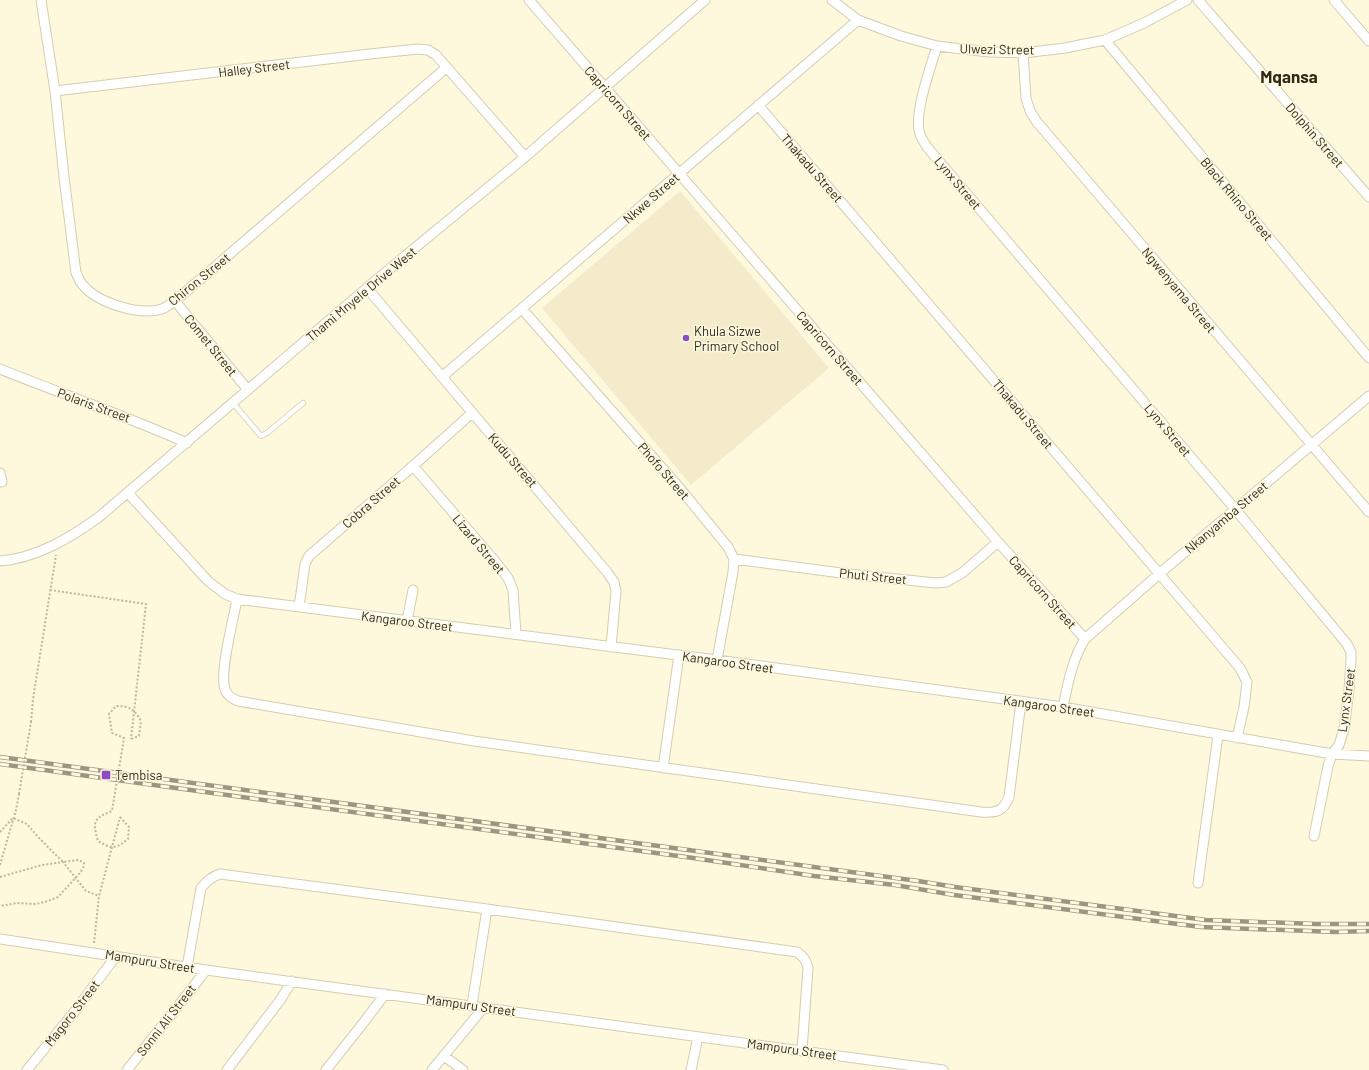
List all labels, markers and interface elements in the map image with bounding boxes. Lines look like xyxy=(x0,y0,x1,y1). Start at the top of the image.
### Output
street label: Ulwezi Street xyxy=(960,40,1034,58)
street label: Halley Street xyxy=(217,56,291,80)
street label: Capricorn Street xyxy=(581,63,655,143)
district label: Mqansa xyxy=(1260,66,1318,86)
street label: Dolphin Street xyxy=(1282,99,1348,171)
street label: Thakadu Street xyxy=(778,130,846,206)
street label: Lynx Street xyxy=(931,153,985,213)
street label: Black Rhino Street xyxy=(1197,154,1277,244)
street label: Nkwe Street xyxy=(620,169,682,227)
street label: Thami Mnyele Drive West xyxy=(303,243,419,345)
street label: Ngwenyama Street xyxy=(1139,244,1219,336)
street label: Chiron Street xyxy=(165,249,233,309)
street label: Capricorn Street xyxy=(793,308,867,388)
street label: Comet Street xyxy=(181,311,241,379)
place label: Khula Sizwe Primary School xyxy=(694,323,779,354)
marker: Khula Sizwe Primary School xyxy=(681,333,691,343)
street label: Thakadu Street xyxy=(989,376,1057,452)
street label: Polaris Street xyxy=(55,384,133,426)
street label: Lynx Street xyxy=(1141,400,1195,460)
street label: Kudu Street xyxy=(485,429,541,491)
street label: Phofo Street xyxy=(635,439,693,503)
street label: Cobra Street xyxy=(339,473,403,531)
street label: Nkanyamba Street xyxy=(1181,478,1271,556)
street label: Lizard Street xyxy=(449,511,509,577)
street label: Capricorn Street xyxy=(1006,552,1080,632)
street label: Phuti Street xyxy=(838,564,908,588)
street label: Kangaroo Street xyxy=(360,607,454,635)
street label: Kangaroo Street xyxy=(681,648,775,676)
street label: Lynx Street xyxy=(1334,667,1358,733)
street label: Kangaroo Street xyxy=(1002,692,1096,720)
place label: Tembisa xyxy=(115,767,162,783)
marker: Tembisa xyxy=(100,769,112,781)
street label: Mampuru Street xyxy=(104,946,196,976)
street label: Magoro Street xyxy=(41,977,103,1049)
street label: Sonni Ali Street xyxy=(133,981,199,1059)
street label: Mampuru Street xyxy=(425,991,517,1019)
street label: Mampuru Street xyxy=(746,1035,838,1063)

